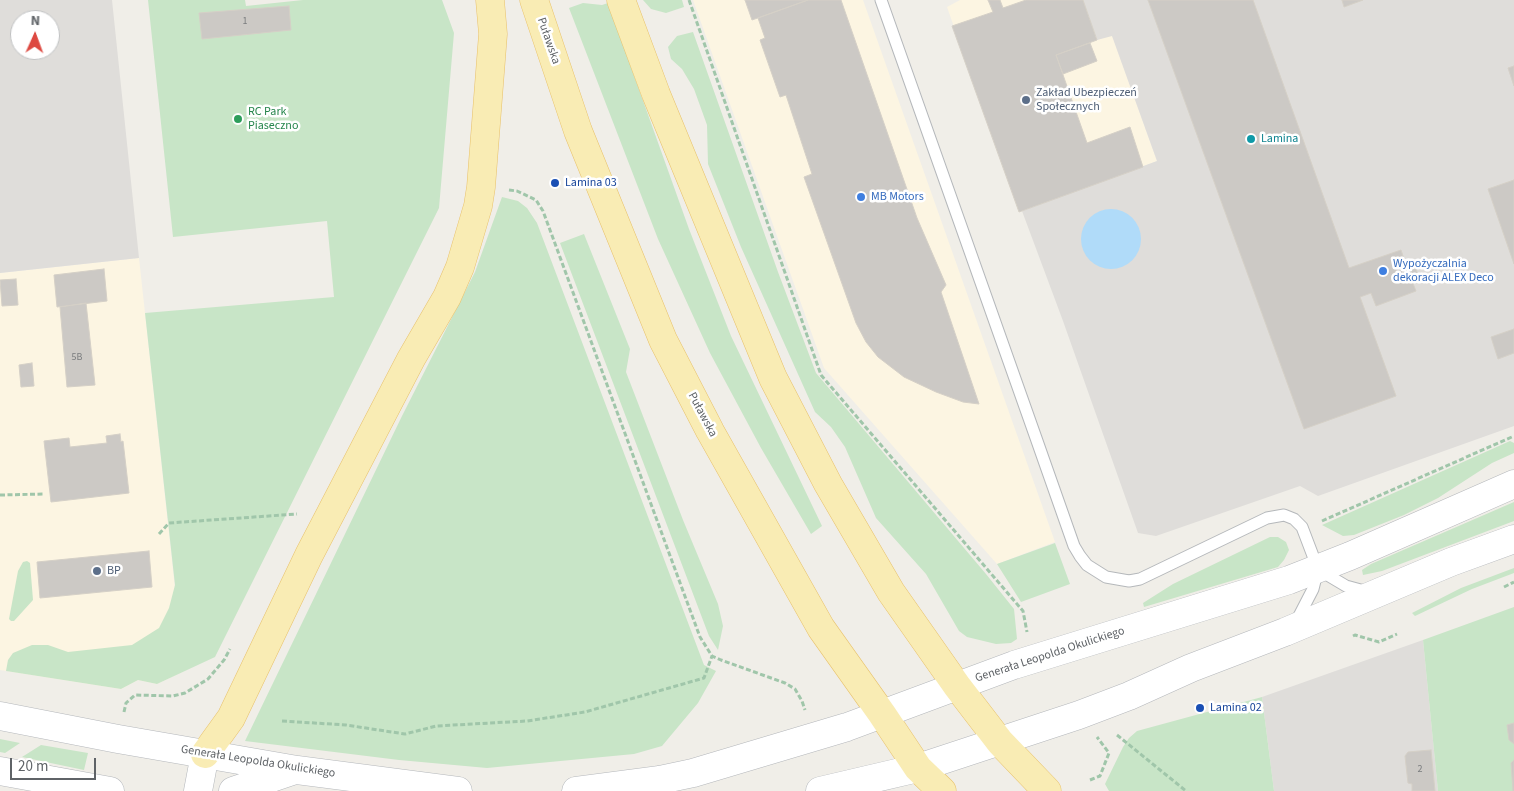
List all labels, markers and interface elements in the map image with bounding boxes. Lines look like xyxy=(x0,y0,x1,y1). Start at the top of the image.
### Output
north arrow xyxy=(10,10,60,60)
text: N xyxy=(30,11,40,31)
house number: 1 xyxy=(243,16,247,28)
street label: Puławska xyxy=(533,16,563,66)
place label: Zakład Ubezpieczeń Społecznych xyxy=(1036,86,1137,114)
marker: Zakład Ubezpieczeń Społecznych xyxy=(1020,94,1032,106)
place label: RC Park Piaseczno xyxy=(248,105,298,133)
marker: RC Park Piaseczno xyxy=(232,113,244,125)
place label: Lamina xyxy=(1261,132,1298,146)
marker: Lamina xyxy=(1245,133,1257,145)
place label: Lamina 03 xyxy=(565,176,617,190)
marker: Lamina 03 xyxy=(549,177,561,189)
place label: MB Motors xyxy=(871,190,924,204)
marker: MB Motors xyxy=(855,191,867,203)
place label: Wypożyczalnia dekoracji ALEX Deco xyxy=(1393,257,1494,285)
marker: Wypożyczalnia dekoracji ALEX Deco xyxy=(1377,265,1389,277)
house number: 5B xyxy=(72,352,82,364)
street label: Puławska xyxy=(684,390,720,440)
place label: BP xyxy=(107,564,121,578)
marker: BP xyxy=(91,565,103,577)
street label: Generała Leopolda Okulickiego xyxy=(974,624,1126,686)
place label: Lamina 02 xyxy=(1210,701,1262,715)
marker: Lamina 02 xyxy=(1194,702,1206,714)
street label: Generała Leopolda Okulickiego xyxy=(180,743,336,781)
scale bar xyxy=(12,748,99,780)
text: 20 m xyxy=(18,756,48,777)
house number: 2 xyxy=(1418,764,1422,776)

